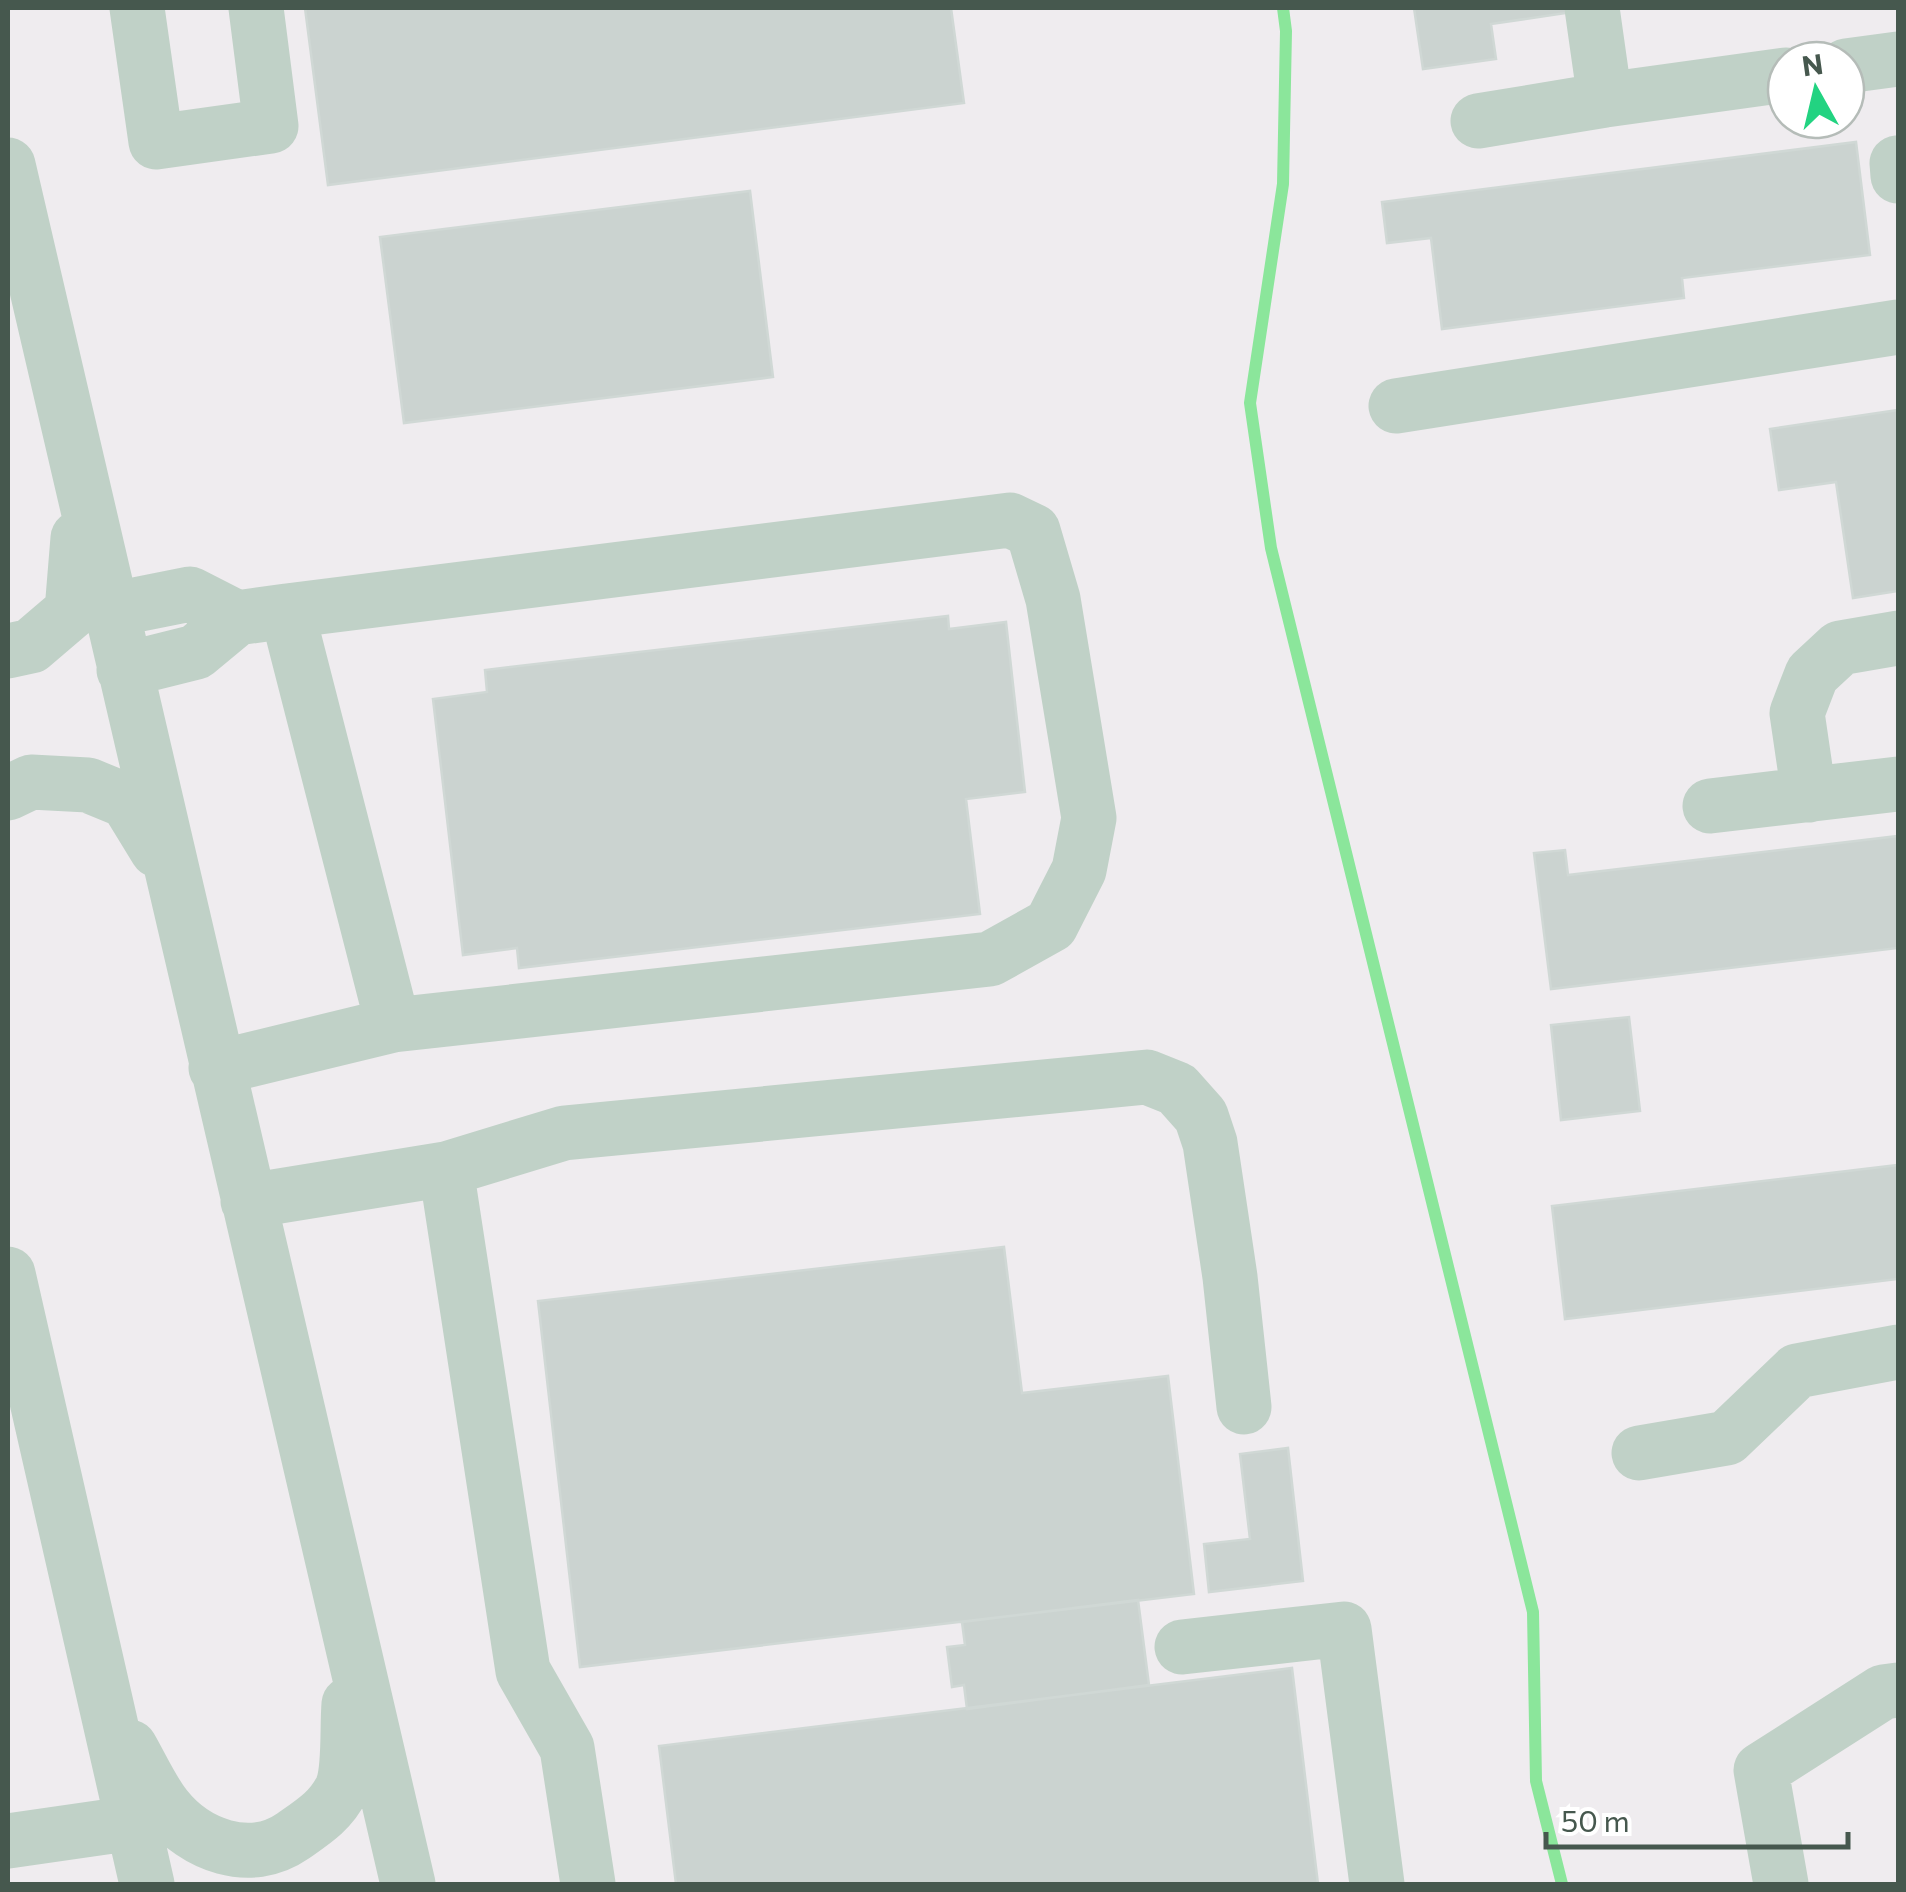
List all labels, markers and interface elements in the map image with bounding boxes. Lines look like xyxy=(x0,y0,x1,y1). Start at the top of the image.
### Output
north arrow xyxy=(1766,40,1866,140)
text: N xyxy=(1800,46,1825,83)
scale bar xyxy=(1546,1787,1848,1849)
text: 50 m xyxy=(1561,1801,1630,1838)

